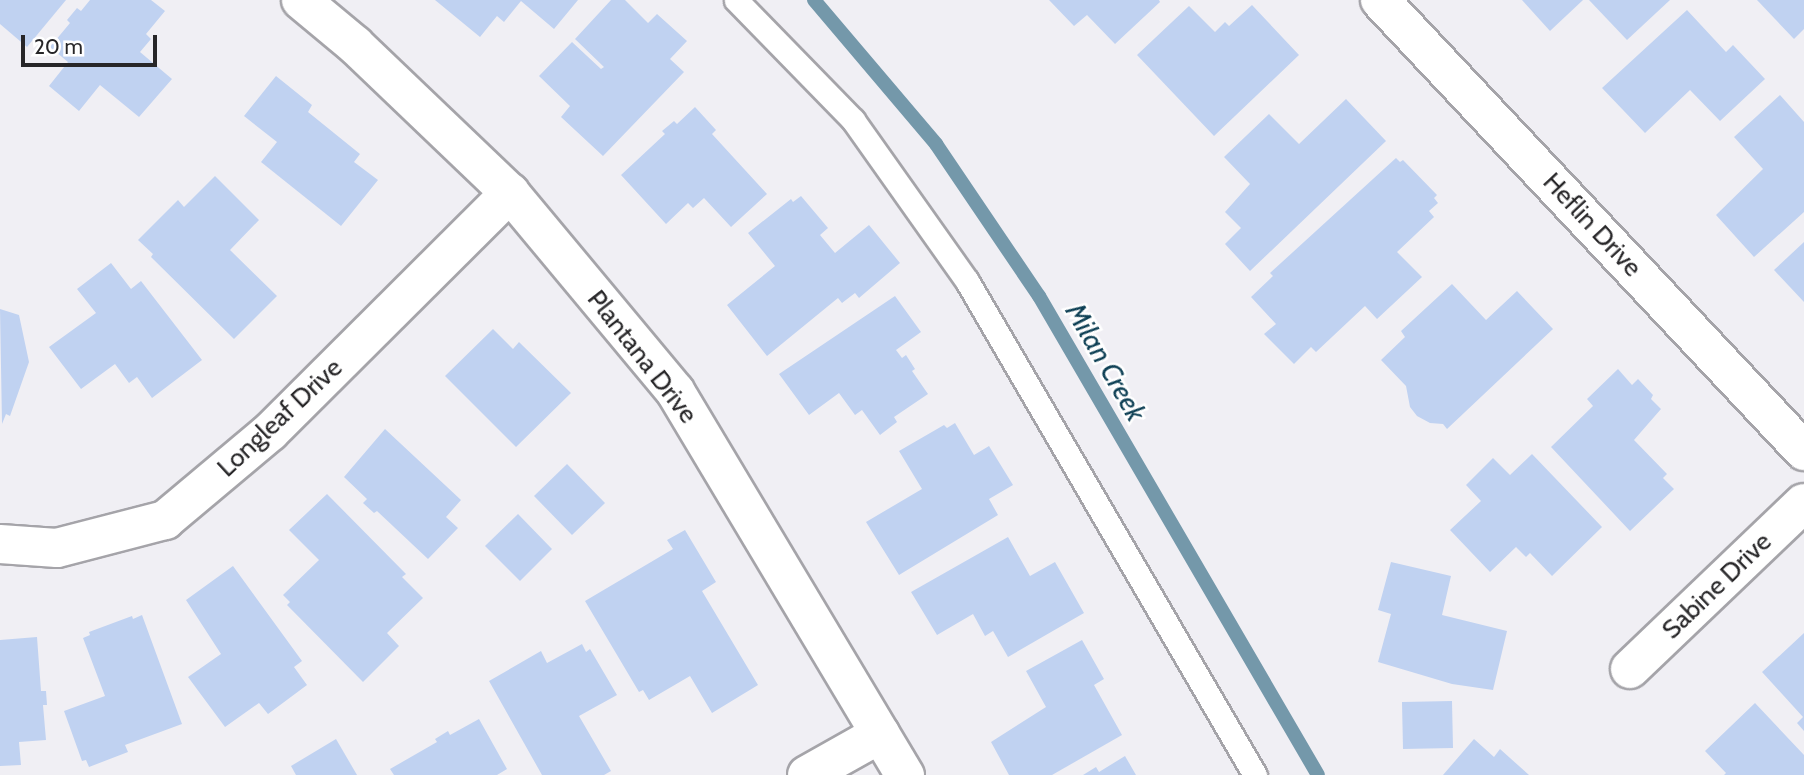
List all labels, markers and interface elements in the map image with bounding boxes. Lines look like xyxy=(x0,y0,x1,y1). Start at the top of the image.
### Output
scale bar xyxy=(24,21,161,65)
text: 20 m xyxy=(34,34,83,59)
street label: Heflin Drive xyxy=(1536,167,1648,283)
street label: Plantana Drive xyxy=(580,284,704,430)
water label: Milan Creek xyxy=(1059,297,1153,427)
street label: Longleaf Drive xyxy=(211,352,349,484)
street label: Sabine Drive xyxy=(1656,526,1778,646)

